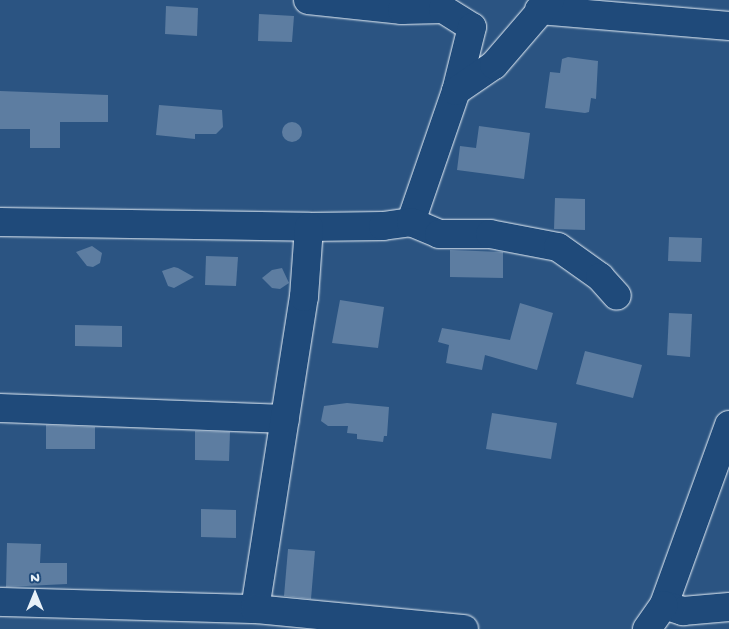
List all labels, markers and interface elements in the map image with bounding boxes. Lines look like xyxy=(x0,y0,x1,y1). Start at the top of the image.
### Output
north arrow xyxy=(10,569,60,619)
text: N xyxy=(30,570,40,587)

